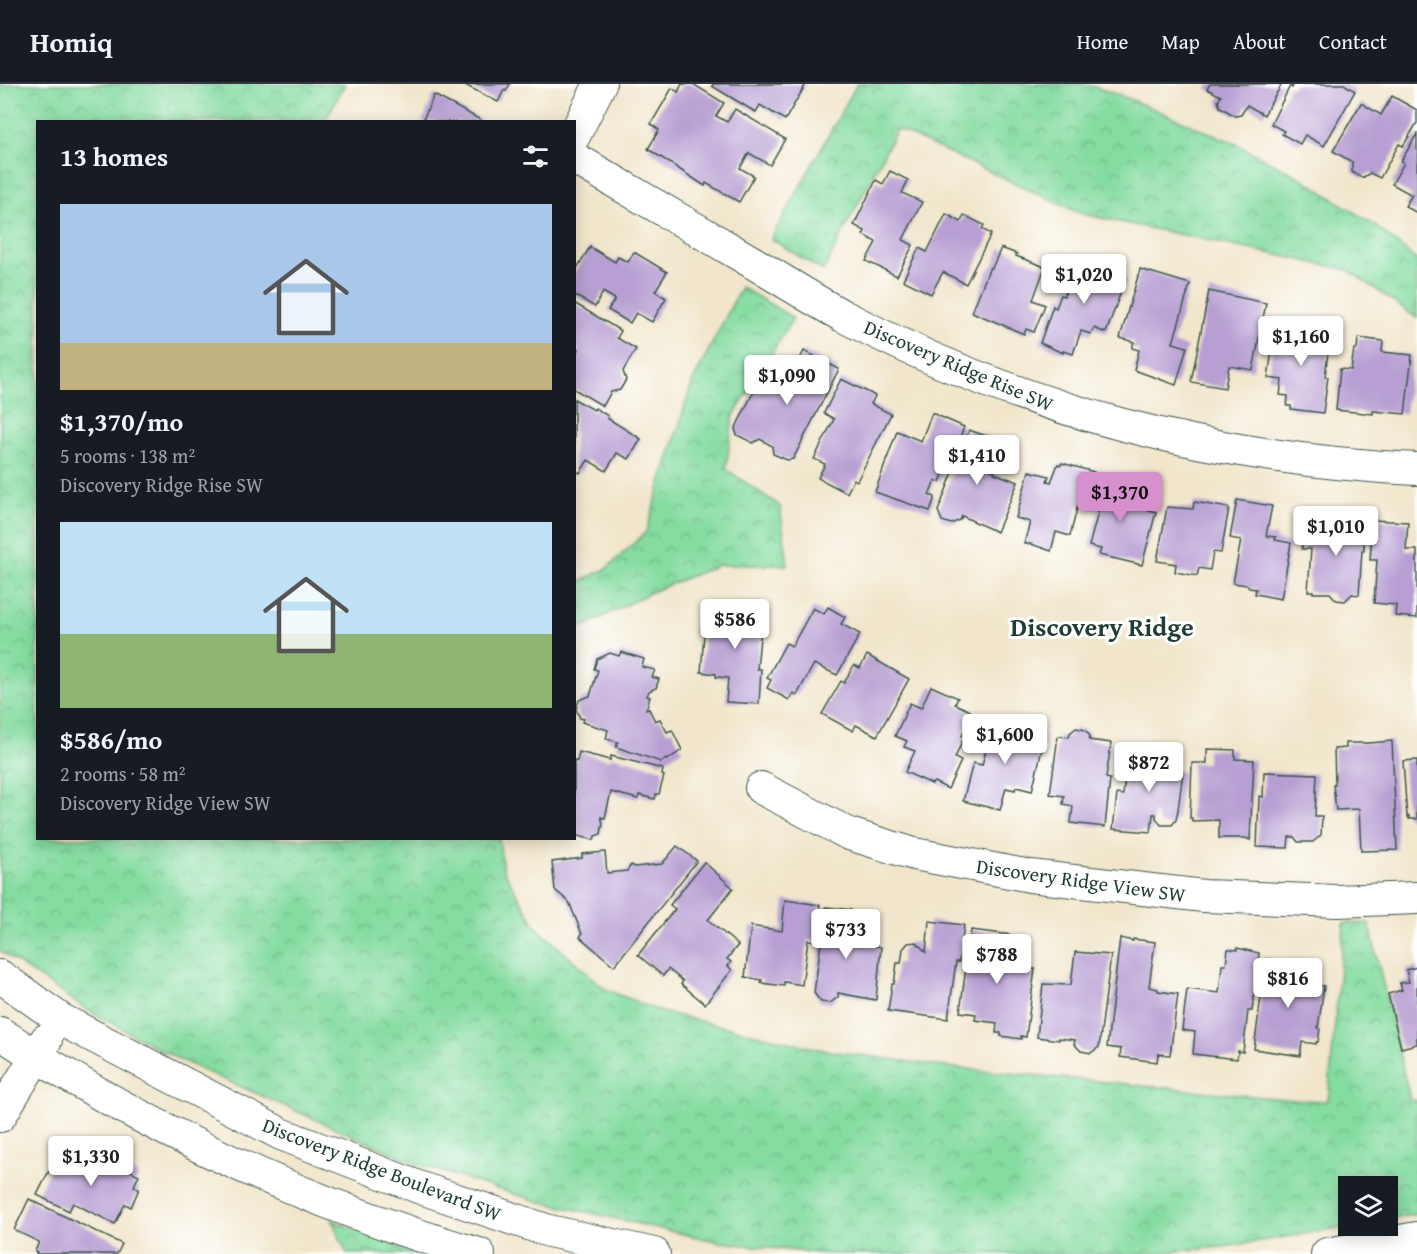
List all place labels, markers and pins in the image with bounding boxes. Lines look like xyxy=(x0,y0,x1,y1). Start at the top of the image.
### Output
pin: $1,020 xyxy=(1035,254,1133,305)
pin: $1,160 xyxy=(1252,316,1350,367)
pin: $1,090 xyxy=(738,355,836,406)
pin: $1,410 xyxy=(928,435,1026,486)
pin: $1,370 xyxy=(1071,472,1169,523)
pin: $1,010 xyxy=(1287,506,1385,557)
pin: $586 xyxy=(699,599,771,650)
pin: $1,600 xyxy=(956,714,1054,765)
pin: $872 xyxy=(1113,742,1185,793)
pin: $733 xyxy=(810,909,882,960)
pin: $788 xyxy=(961,934,1033,985)
pin: $816 xyxy=(1252,958,1324,1009)
pin: $1,330 xyxy=(42,1136,140,1187)

